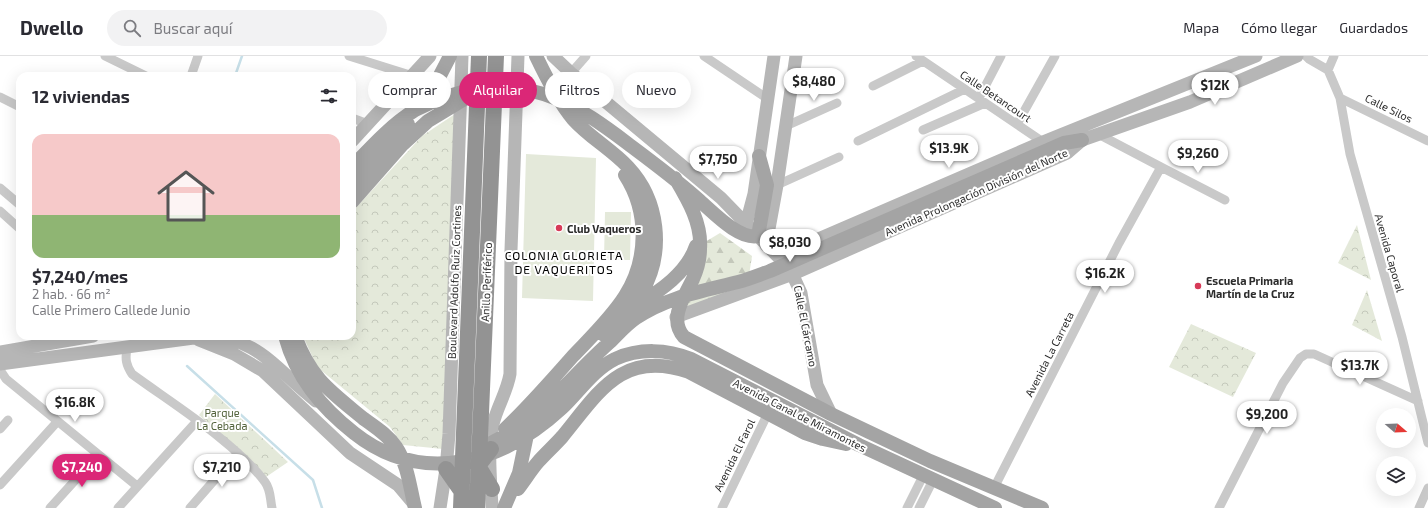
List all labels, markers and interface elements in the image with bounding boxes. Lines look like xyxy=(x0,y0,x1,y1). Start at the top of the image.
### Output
search box xyxy=(107,10,387,46)
text: Dwello xyxy=(20,16,83,39)
icon: search xyxy=(121,17,143,39)
text: Buscar aquí xyxy=(153,19,233,37)
text: Mapa xyxy=(1183,19,1219,36)
text: Cómo llegar xyxy=(1241,19,1317,36)
text: Guardados xyxy=(1339,19,1408,36)
street label: Calle Betancourt xyxy=(958,67,1034,125)
pin: $8,480 xyxy=(781,68,847,102)
chip: Comprar xyxy=(368,72,451,108)
chip: Alquilar xyxy=(459,72,537,108)
chip: Filtros xyxy=(545,72,614,108)
chip: Nuevo xyxy=(622,72,691,108)
pin: $12K xyxy=(1191,72,1239,106)
text: $8,480 xyxy=(792,73,836,89)
text: $12K xyxy=(1201,77,1229,93)
icon: filters xyxy=(318,85,340,107)
text: 12 viviendas xyxy=(32,86,130,106)
street label: Calle Silos xyxy=(1363,91,1415,125)
pin: $13.9K xyxy=(916,135,982,169)
text: $13.9K xyxy=(929,140,969,156)
pin: $9,260 xyxy=(1165,140,1231,174)
text: $9,260 xyxy=(1177,145,1219,161)
pin: $7,750 xyxy=(685,146,751,180)
street label: Avenida Prolongación División del Norte xyxy=(883,146,1069,238)
text: $7,750 xyxy=(699,151,737,167)
icon: home xyxy=(150,160,222,232)
street label: Boulevard Adolfo Ruiz Cortines xyxy=(445,204,463,359)
street label: Avenida Caporal xyxy=(1373,212,1408,294)
place label: Club Vaqueros xyxy=(567,222,642,235)
marker: Club Vaqueros xyxy=(554,223,564,233)
pin: $8,030 xyxy=(757,229,823,263)
text: $8,030 xyxy=(769,234,811,250)
street label: Anillo Periférico xyxy=(478,242,494,322)
district label: COLONIA GLORIETA DE VAQUERITOS xyxy=(505,248,623,277)
pin: $16.2K xyxy=(1072,260,1138,294)
text: $16.2K xyxy=(1085,265,1125,281)
text: $7,240/mes xyxy=(32,266,128,286)
place label: Escuela Primaria Martín de la Cruz xyxy=(1206,274,1295,300)
marker: Escuela Primaria Martín de la Cruz xyxy=(1193,281,1203,291)
street label: Calle El Cárcamo xyxy=(792,284,820,368)
text: 2 hab. · 66 m² xyxy=(32,286,111,302)
text: Calle Primero Callede Junio xyxy=(32,302,190,318)
street label: Avenida La Carreta xyxy=(1022,309,1076,399)
pin: $13.7K xyxy=(1327,352,1393,386)
text: $13.7K xyxy=(1341,357,1379,373)
street label: Avenida Canal de Miramontes xyxy=(731,376,869,455)
pin: $16.8K xyxy=(42,389,108,423)
text: $16.8K xyxy=(55,394,95,410)
pin: $9,200 xyxy=(1234,401,1300,435)
park label: Parque La Cebada xyxy=(197,406,247,432)
text: $9,200 xyxy=(1246,406,1288,422)
north arrow xyxy=(1376,408,1416,448)
map controls xyxy=(1376,408,1416,496)
street label: Avenida El Farol xyxy=(711,416,758,493)
pin: $7,240 xyxy=(49,454,115,488)
pin: $7,210 xyxy=(189,454,255,488)
button: layers xyxy=(1376,456,1416,496)
text: $7,240 xyxy=(61,459,103,475)
text: $7,210 xyxy=(203,459,241,475)

